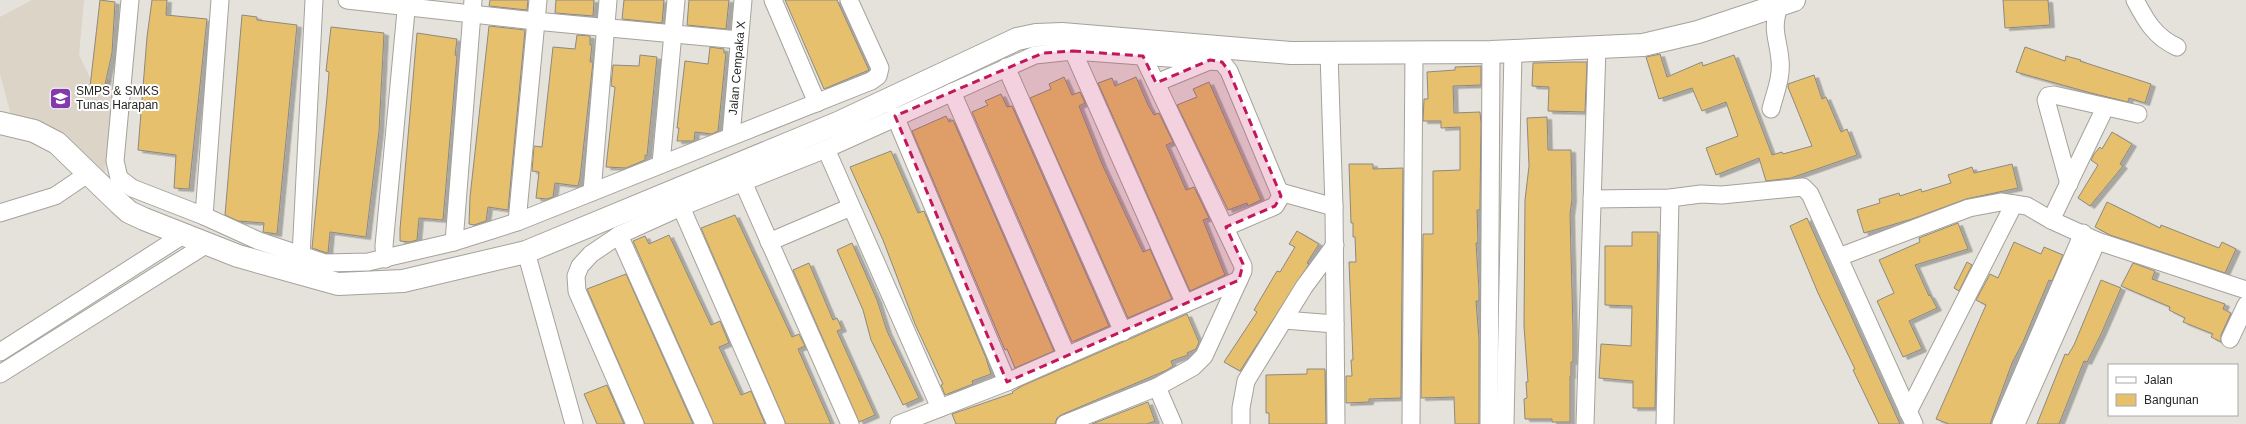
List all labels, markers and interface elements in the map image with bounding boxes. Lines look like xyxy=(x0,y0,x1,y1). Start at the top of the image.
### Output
street label: Jalan Cempaka X xyxy=(726,20,748,116)
place label: SMPS & SMKS Tunas Harapan xyxy=(76,84,159,112)
school or university icon: SMPS & SMKS Tunas Harapan xyxy=(47,85,73,111)
legend xyxy=(2108,364,2238,416)
text: Jalan xyxy=(2144,373,2173,387)
text: Bangunan xyxy=(2144,393,2199,407)

